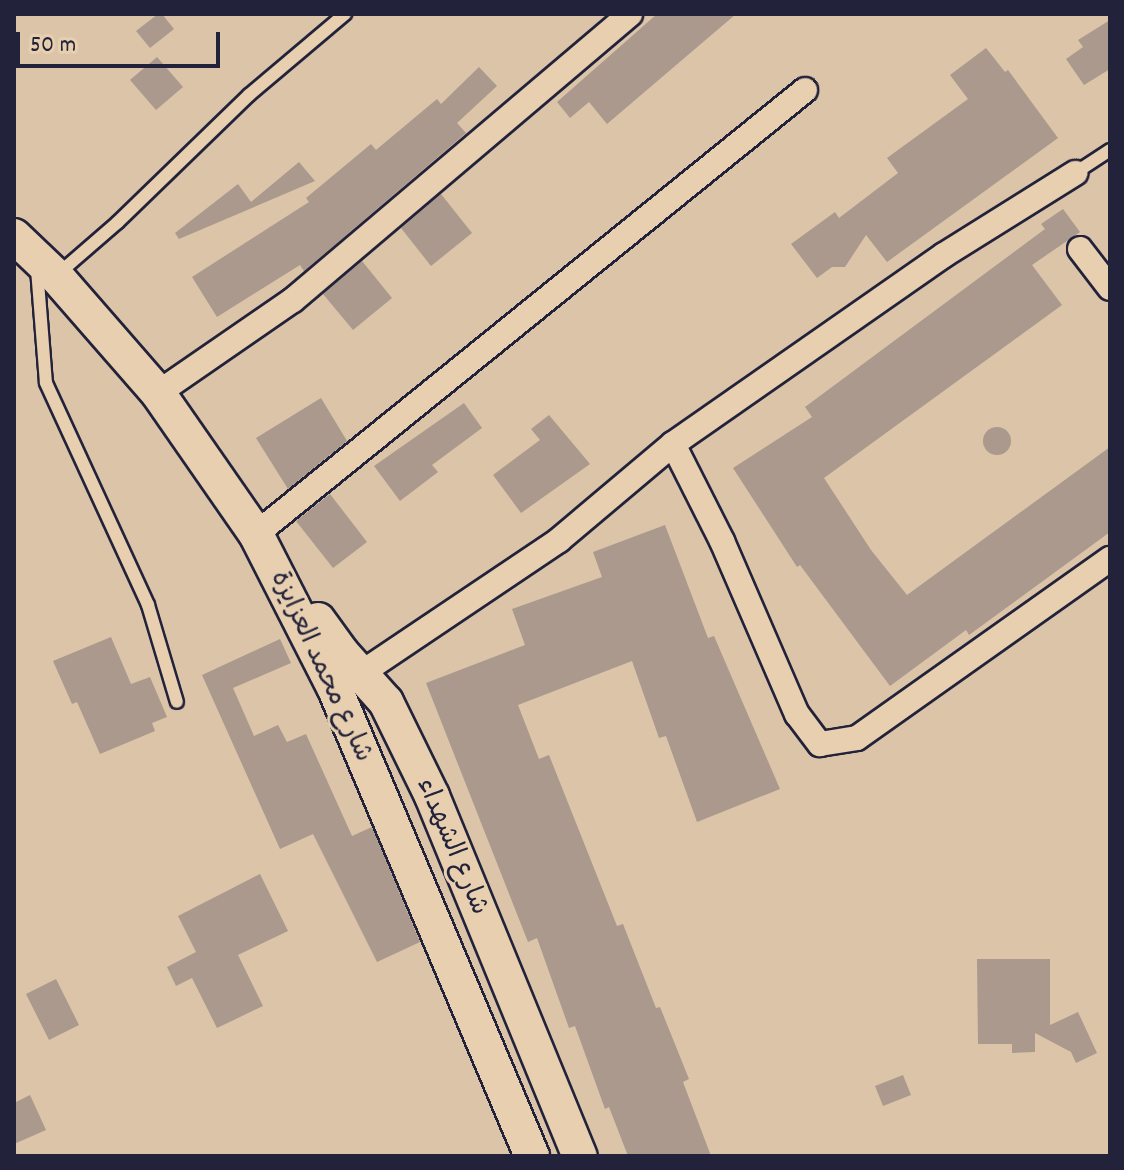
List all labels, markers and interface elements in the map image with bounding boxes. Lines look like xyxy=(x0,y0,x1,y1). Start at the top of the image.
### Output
scale bar xyxy=(20,16,224,66)
text: 50 m xyxy=(30,29,76,63)
street label: شارع محمد العزايزة xyxy=(262,567,378,767)
street label: شارع الشهداء xyxy=(408,774,494,920)

